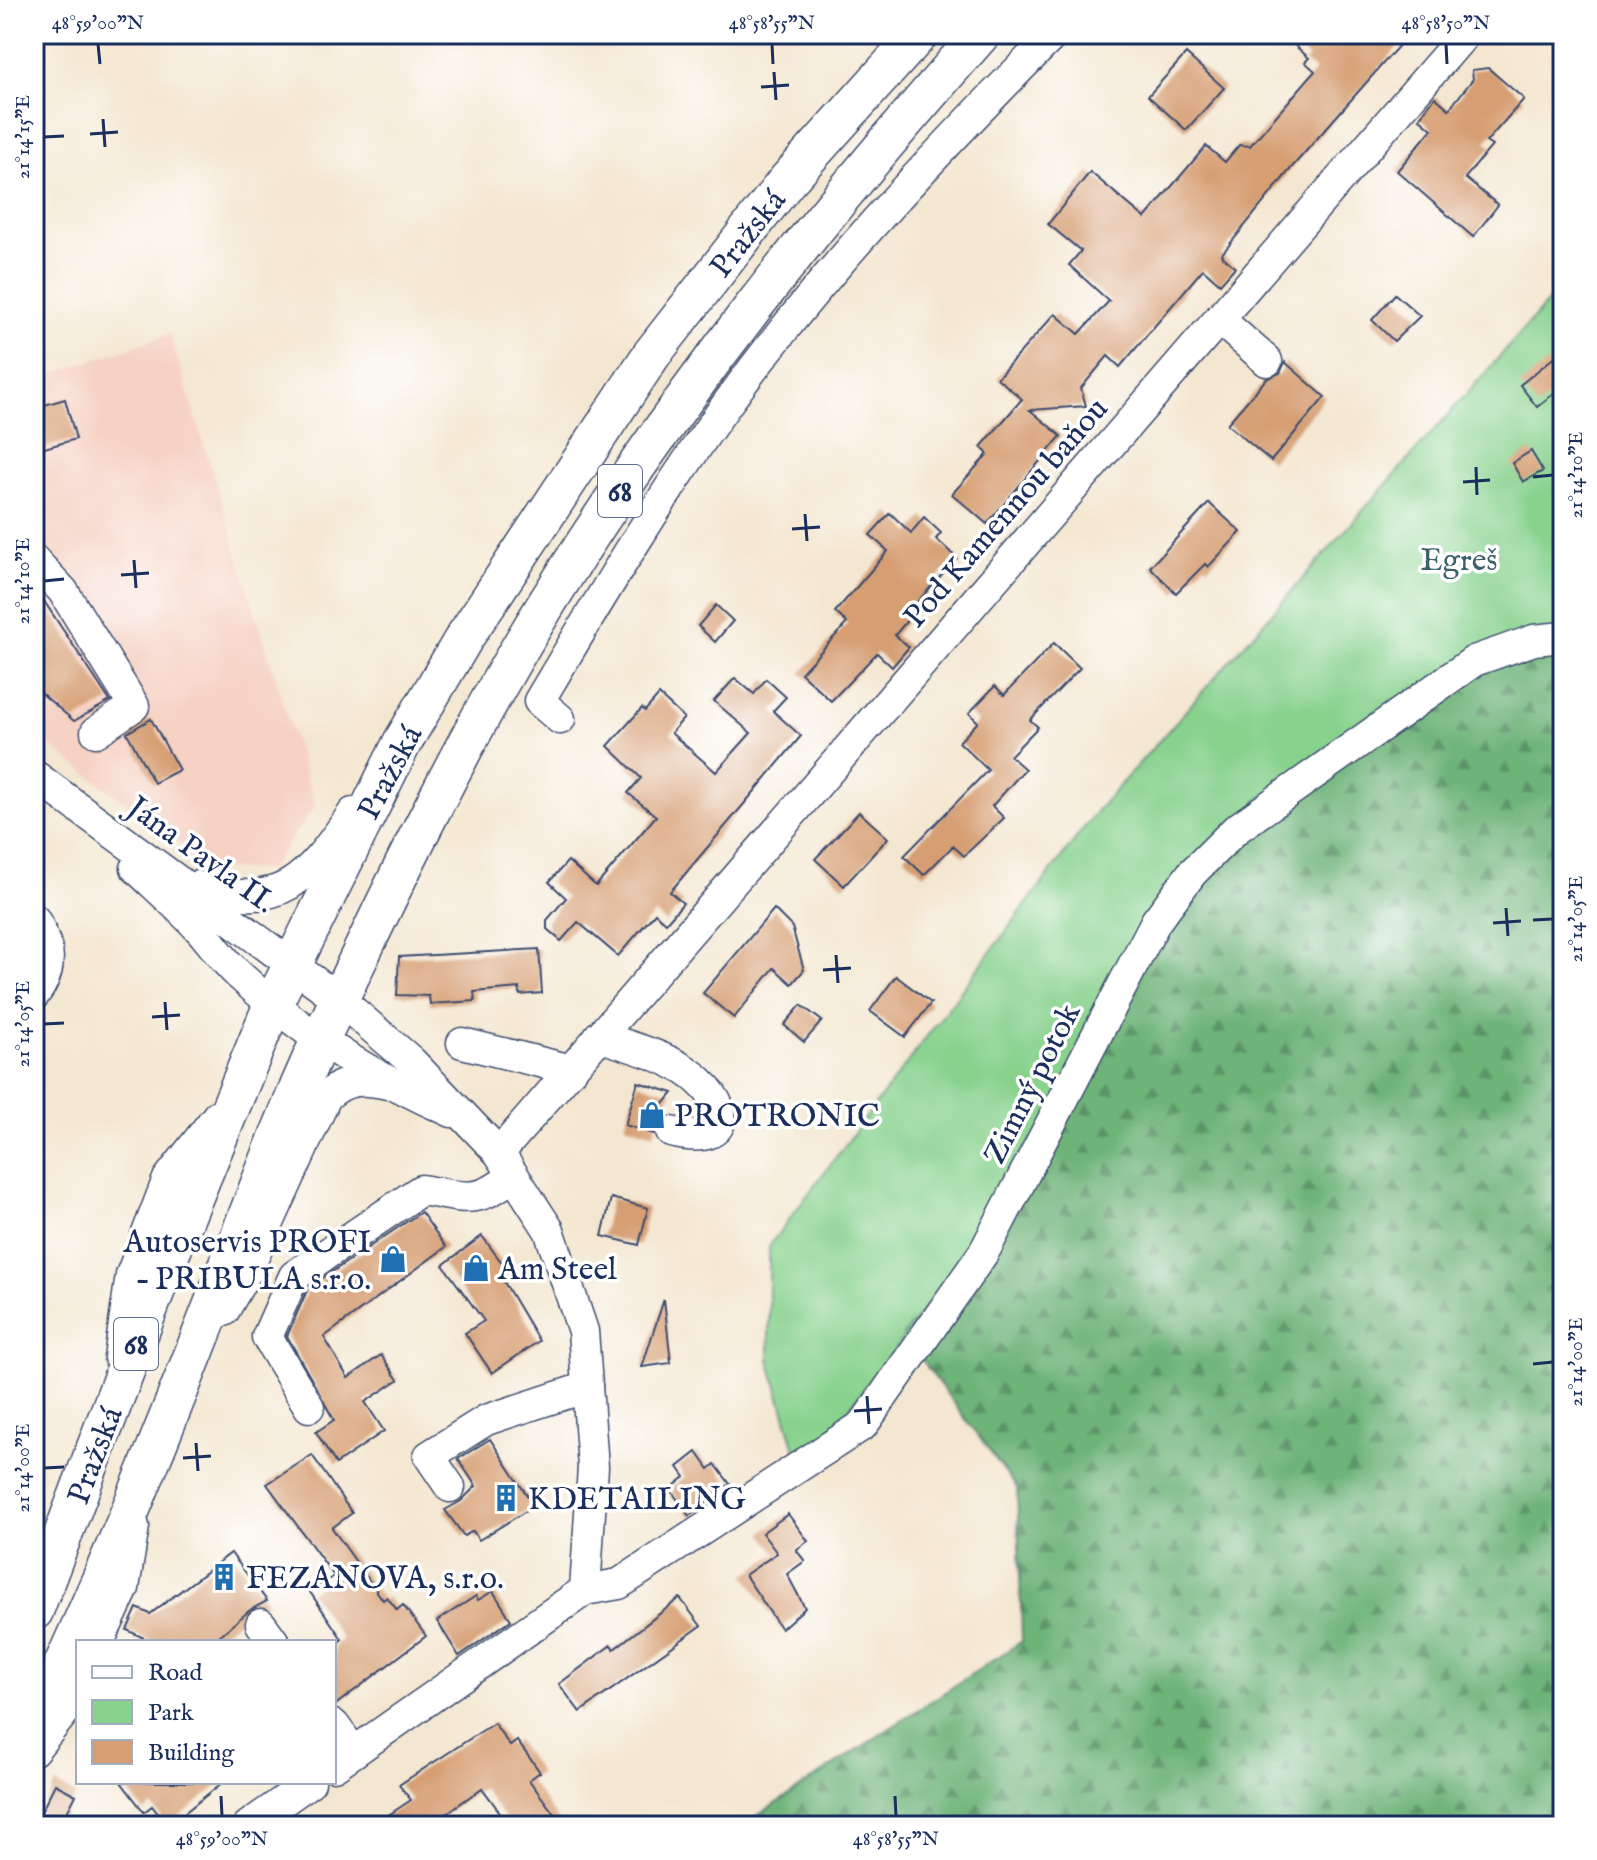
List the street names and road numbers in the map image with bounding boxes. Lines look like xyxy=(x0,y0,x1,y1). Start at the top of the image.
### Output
street label: Pražská xyxy=(702,182,796,287)
street label: Pod Kamennou baňou xyxy=(896,390,1118,637)
road number: 68 xyxy=(598,465,642,517)
street label: Pražská xyxy=(349,719,433,827)
street label: Jána Pavla II. xyxy=(116,787,283,924)
street label: Zimný potok xyxy=(975,996,1092,1171)
road number: 68 xyxy=(114,1318,158,1370)
street label: Pražská xyxy=(59,1401,134,1510)

